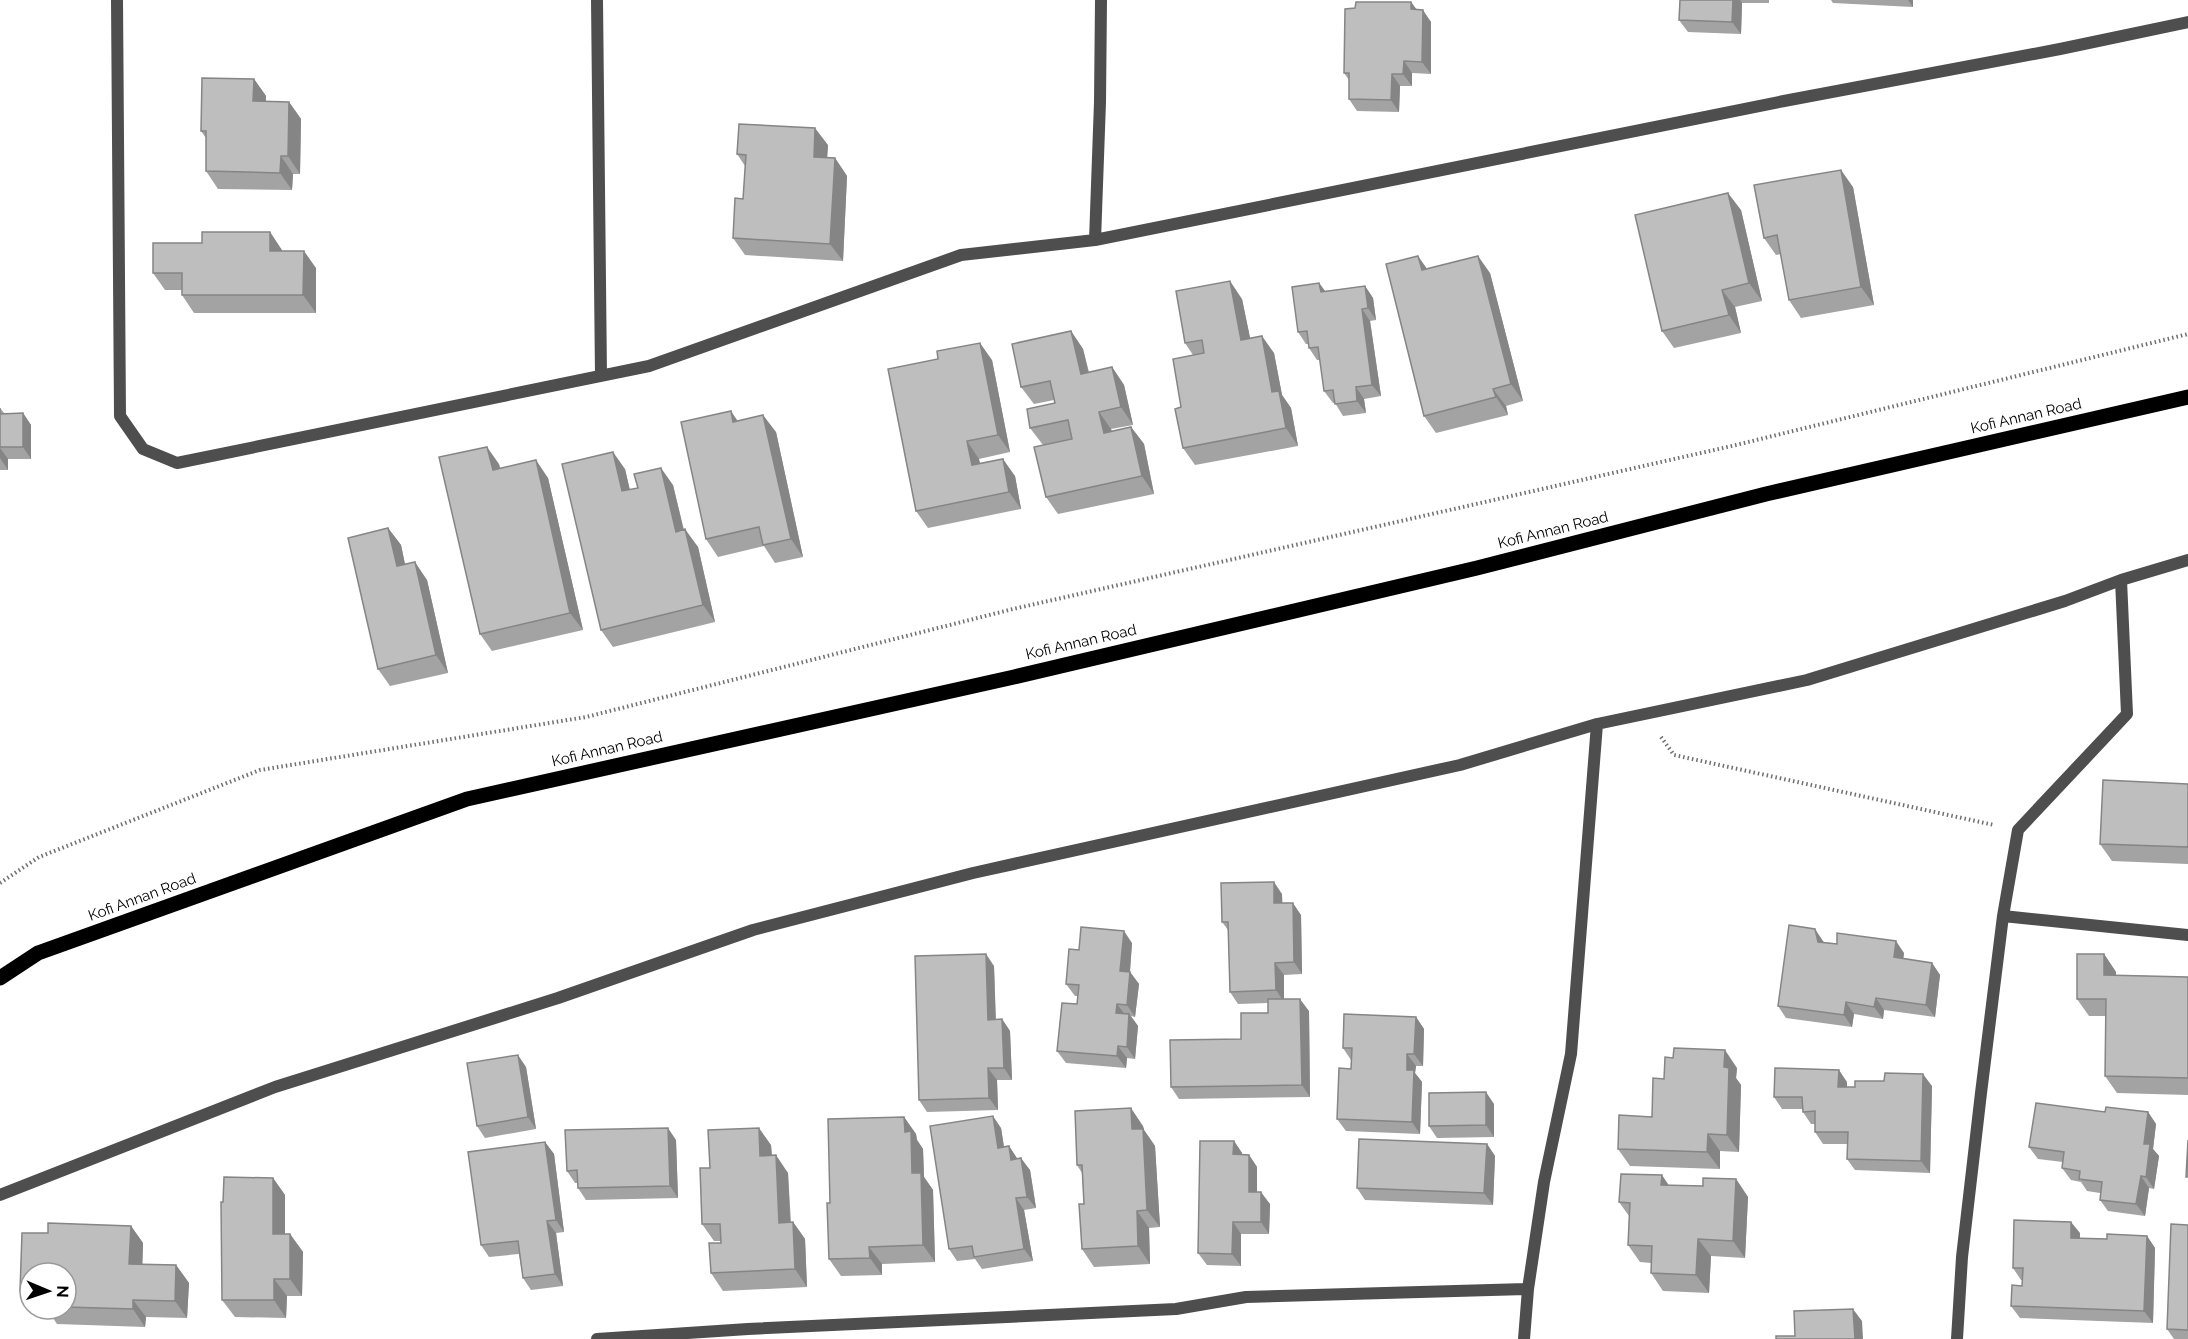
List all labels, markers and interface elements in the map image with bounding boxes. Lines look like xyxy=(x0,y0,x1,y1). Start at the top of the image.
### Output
street label: Kofi Annan Road xyxy=(1969,394,2083,438)
street label: Kofi Annan Road xyxy=(1496,508,1610,552)
street label: Kofi Annan Road xyxy=(1024,620,1138,664)
street label: Kofi Annan Road xyxy=(550,727,664,771)
street label: Kofi Annan Road xyxy=(86,869,198,925)
north arrow xyxy=(18,1261,78,1321)
text: N xyxy=(53,1285,72,1298)

